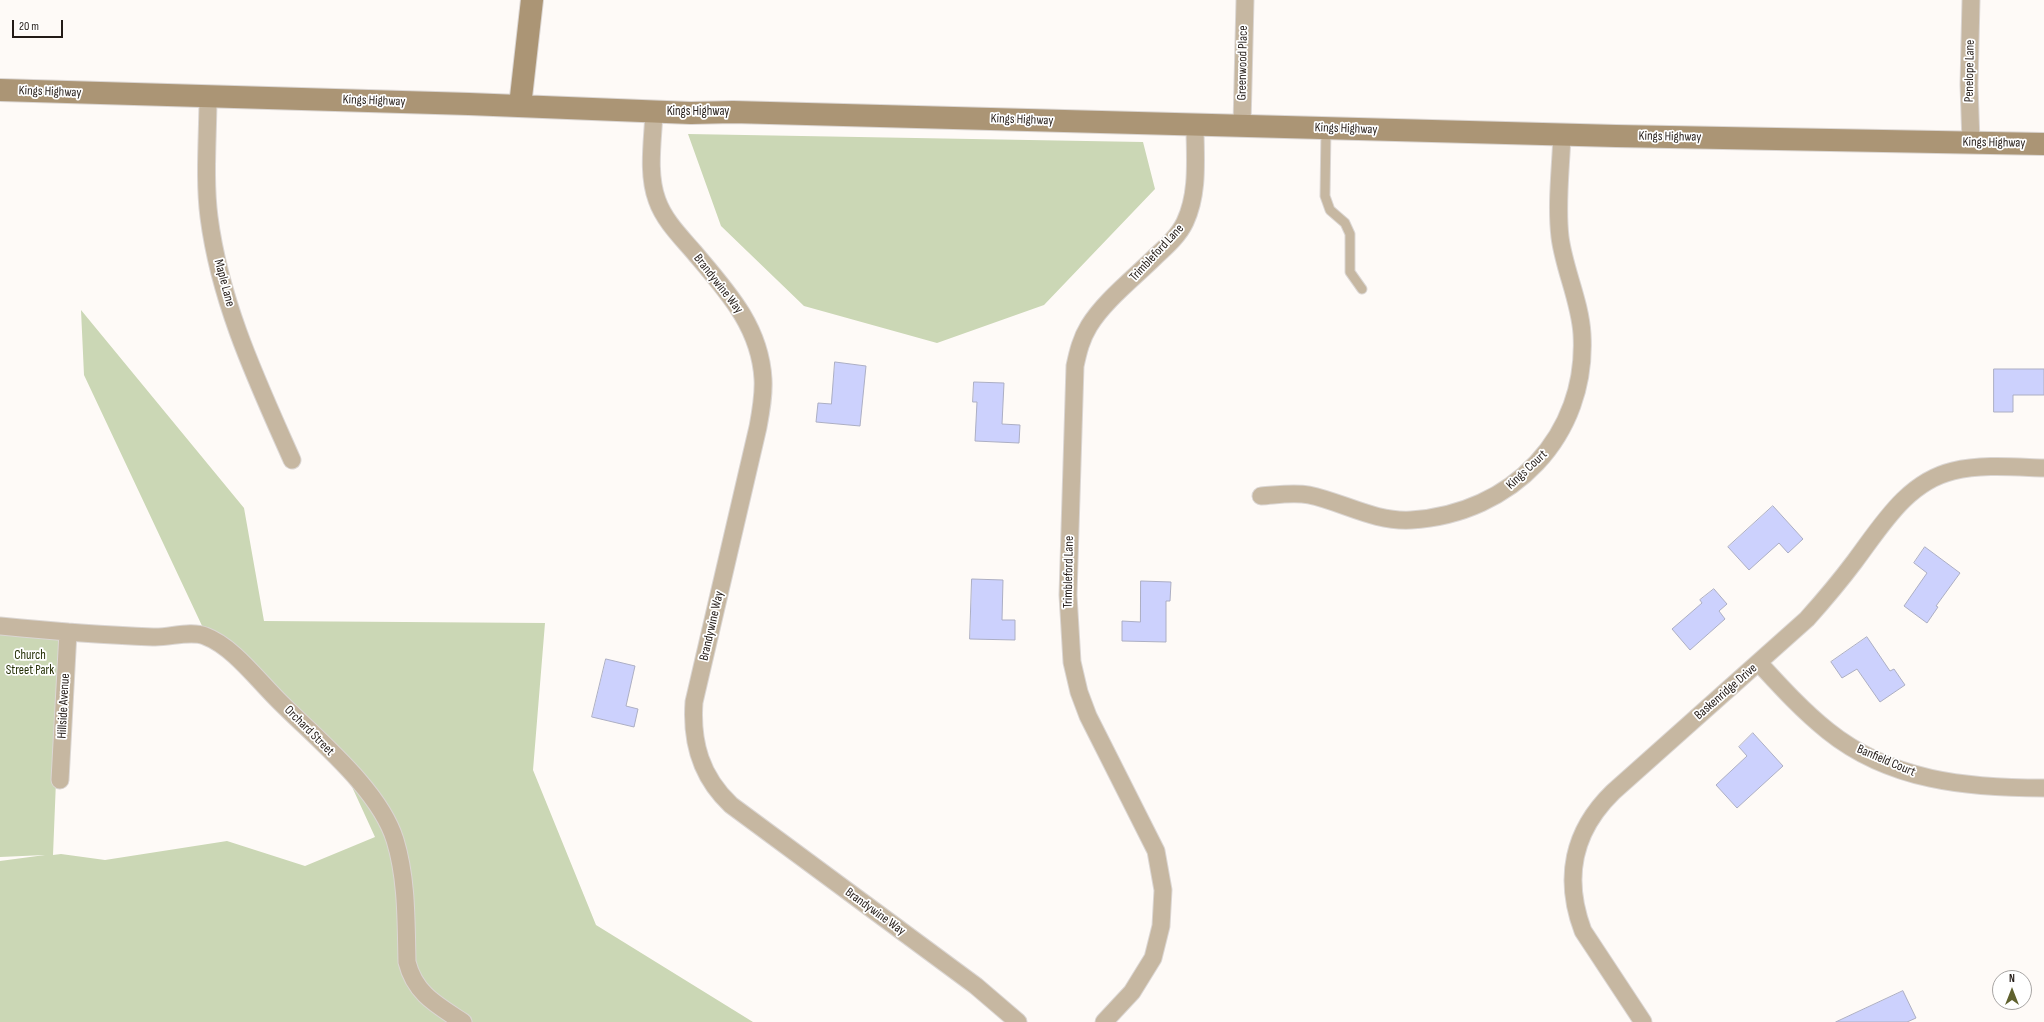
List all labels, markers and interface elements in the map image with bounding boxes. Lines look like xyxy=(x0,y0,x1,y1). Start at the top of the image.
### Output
scale bar xyxy=(14,12,65,38)
text: 20 m xyxy=(19,19,39,34)
street label: Greenwood Place xyxy=(1235,25,1251,101)
street label: Penelope Lane xyxy=(1962,40,1978,102)
street label: Kings Highway xyxy=(18,83,82,101)
street label: Kings Highway xyxy=(342,92,406,110)
street label: Kings Highway xyxy=(667,104,729,120)
street label: Kings Highway xyxy=(990,111,1054,129)
street label: Kings Highway xyxy=(1314,120,1378,138)
street label: Kings Highway xyxy=(1639,129,1701,145)
street label: Kings Highway xyxy=(1963,135,2025,151)
street label: Trimbleford Lane xyxy=(1127,221,1187,285)
street label: Brandywine Way xyxy=(690,251,746,317)
street label: Maple Lane xyxy=(210,258,238,308)
street label: Kings Court xyxy=(1503,447,1551,493)
street label: Trimbleford Lane xyxy=(1061,536,1077,608)
street label: Brandywine Way xyxy=(696,590,728,662)
park label: Church Street Park xyxy=(6,648,54,679)
street label: Baskenridge Drive xyxy=(1692,661,1760,723)
street label: Hillside Avenue xyxy=(54,673,74,739)
street label: Orchard Street xyxy=(281,703,337,759)
street label: Banfield Court xyxy=(1854,742,1918,780)
street label: Brandywine Way xyxy=(842,885,908,939)
north arrow xyxy=(1992,970,2032,1010)
text: N xyxy=(2009,972,2015,985)

